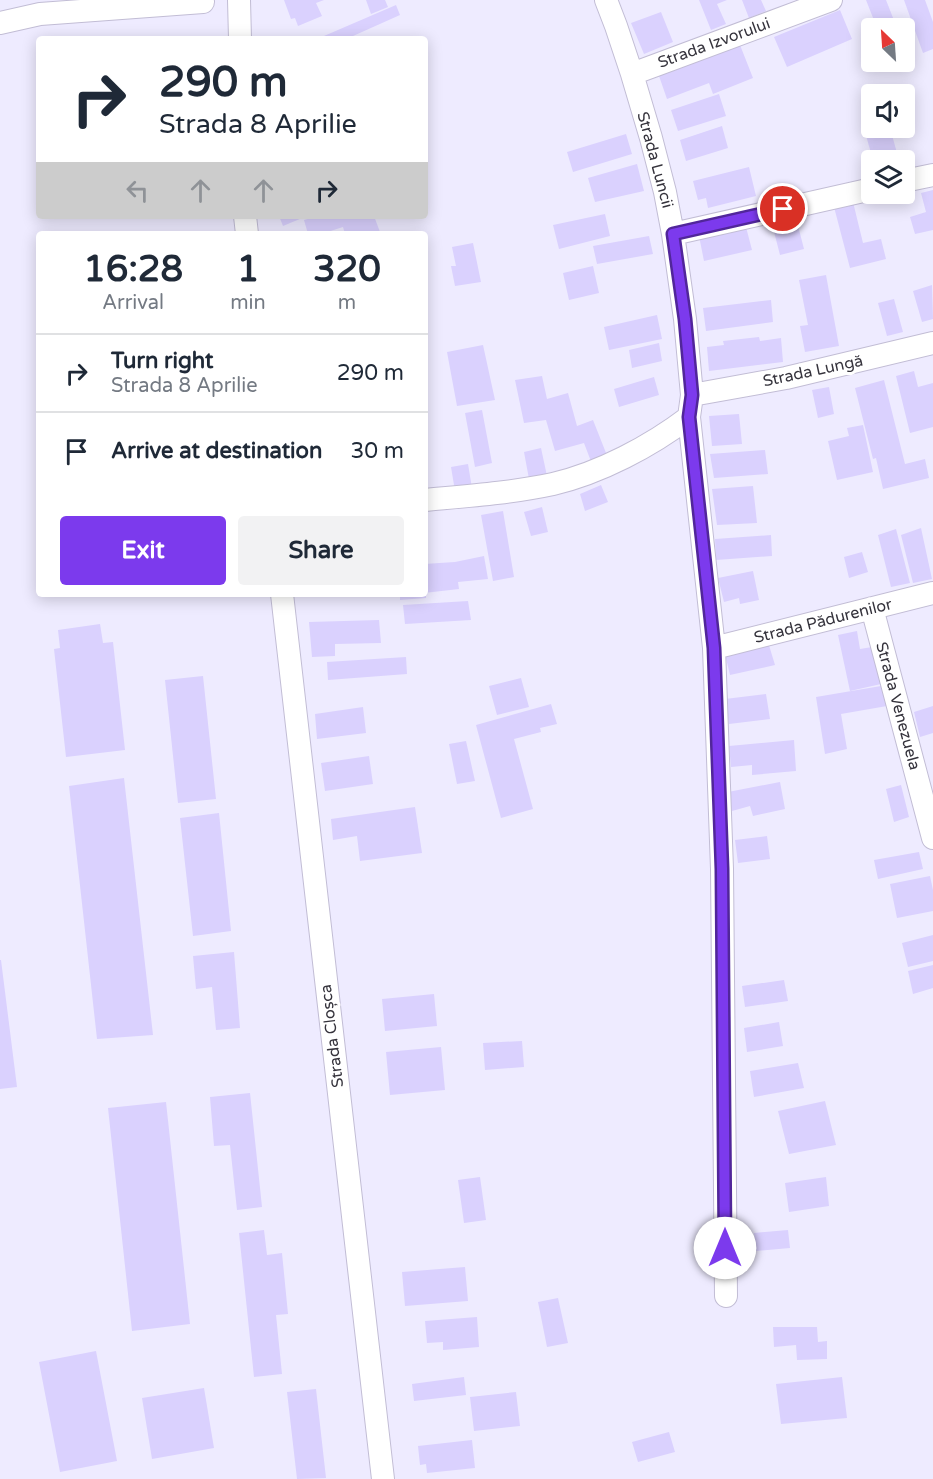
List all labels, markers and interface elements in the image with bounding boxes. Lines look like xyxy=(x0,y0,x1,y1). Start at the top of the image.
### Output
street label: Strada Izvorului xyxy=(655,13,773,73)
north arrow xyxy=(861,18,915,72)
map controls xyxy=(861,18,915,204)
text: 290 m xyxy=(159,57,288,108)
icon: right xyxy=(60,60,138,138)
button: sound xyxy=(861,84,915,138)
text: Strada 8 Aprilie xyxy=(159,108,357,141)
street label: Strada Luncii xyxy=(633,110,677,210)
button: layers xyxy=(861,150,915,204)
icon: left xyxy=(121,174,154,207)
icon: ahead xyxy=(184,174,217,207)
icon: ahead xyxy=(247,174,280,207)
icon: right xyxy=(310,174,343,207)
pin xyxy=(757,183,808,234)
icon: arrive xyxy=(766,192,799,225)
text: 16:28 xyxy=(83,248,183,291)
text: 1 xyxy=(237,248,259,291)
text: 320 xyxy=(313,248,381,291)
text: Arrival xyxy=(102,291,164,315)
text: min xyxy=(230,291,266,315)
text: m xyxy=(338,291,356,315)
text: Turn right xyxy=(111,348,213,374)
street label: Strada Lungă xyxy=(761,351,865,391)
icon: right xyxy=(60,357,93,390)
text: 290 m xyxy=(337,360,404,386)
text: Strada 8 Aprilie xyxy=(111,374,258,398)
icon: arrive xyxy=(60,435,93,468)
text: Arrive at destination xyxy=(111,438,322,464)
text: 30 m xyxy=(350,438,404,464)
button: Exit xyxy=(60,516,226,585)
button: Share xyxy=(238,516,404,585)
street label: Strada Pădurenilor xyxy=(752,594,895,648)
street label: Strada Venezuela xyxy=(871,640,925,772)
street label: Strada Cloșca xyxy=(316,983,348,1089)
position arrow xyxy=(693,1216,757,1280)

